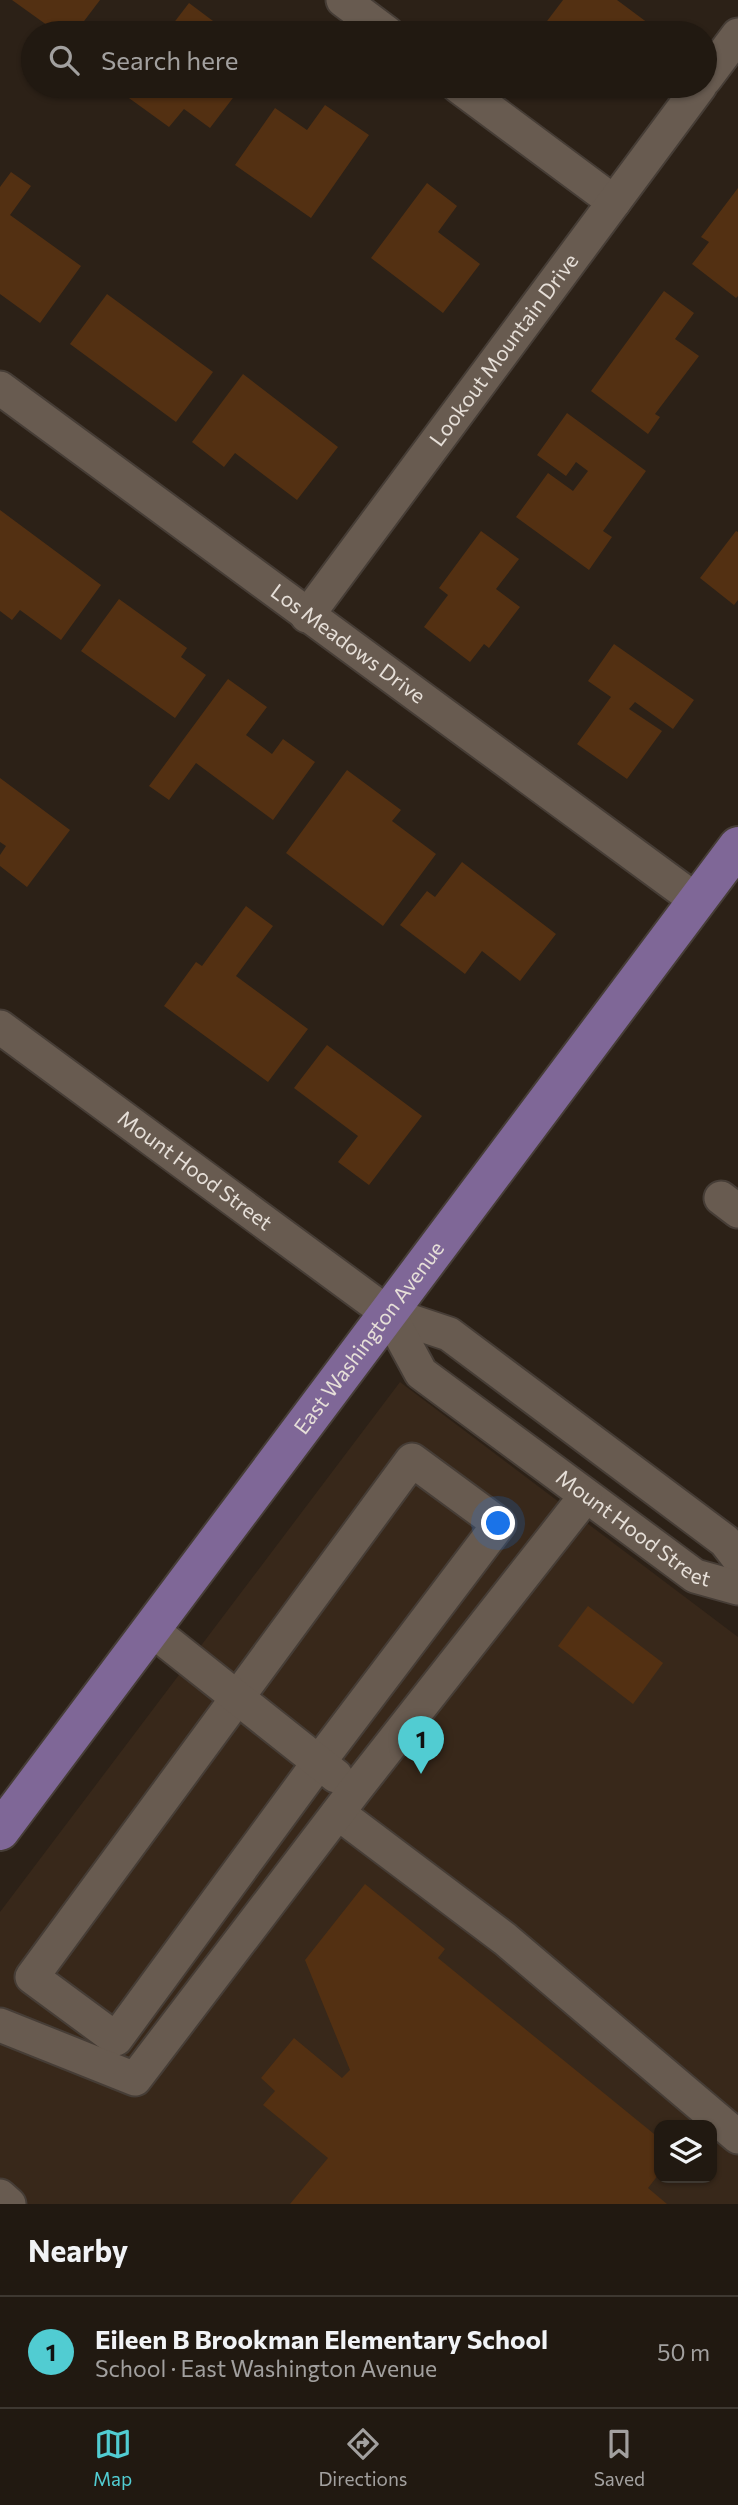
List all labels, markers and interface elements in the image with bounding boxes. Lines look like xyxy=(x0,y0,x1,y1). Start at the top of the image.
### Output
search box xyxy=(21,21,717,98)
icon: search xyxy=(45,41,83,79)
text: Search here xyxy=(101,44,239,75)
street label: Lookout Mountain Drive xyxy=(423,248,582,450)
street label: Los Meadows Drive xyxy=(267,578,431,708)
street label: Mount Hood Street xyxy=(114,1104,278,1235)
street label: East Washington Avenue xyxy=(288,1236,448,1438)
street label: Mount Hood Street xyxy=(552,1464,714,1591)
your location xyxy=(481,1506,515,1540)
pin: 1 xyxy=(398,1716,444,1774)
map controls xyxy=(654,2120,717,2183)
button: layers xyxy=(654,2120,717,2183)
text: Nearby xyxy=(28,2231,128,2268)
text: Eileen B Brookman Elementary School xyxy=(95,2323,548,2354)
text: 1 xyxy=(46,2338,56,2366)
text: 50 m xyxy=(657,2338,710,2366)
text: School · East Washington Avenue xyxy=(95,2354,437,2382)
tab: Map xyxy=(93,2425,132,2490)
tab: Directions xyxy=(318,2425,408,2490)
tab: Saved xyxy=(594,2425,645,2490)

